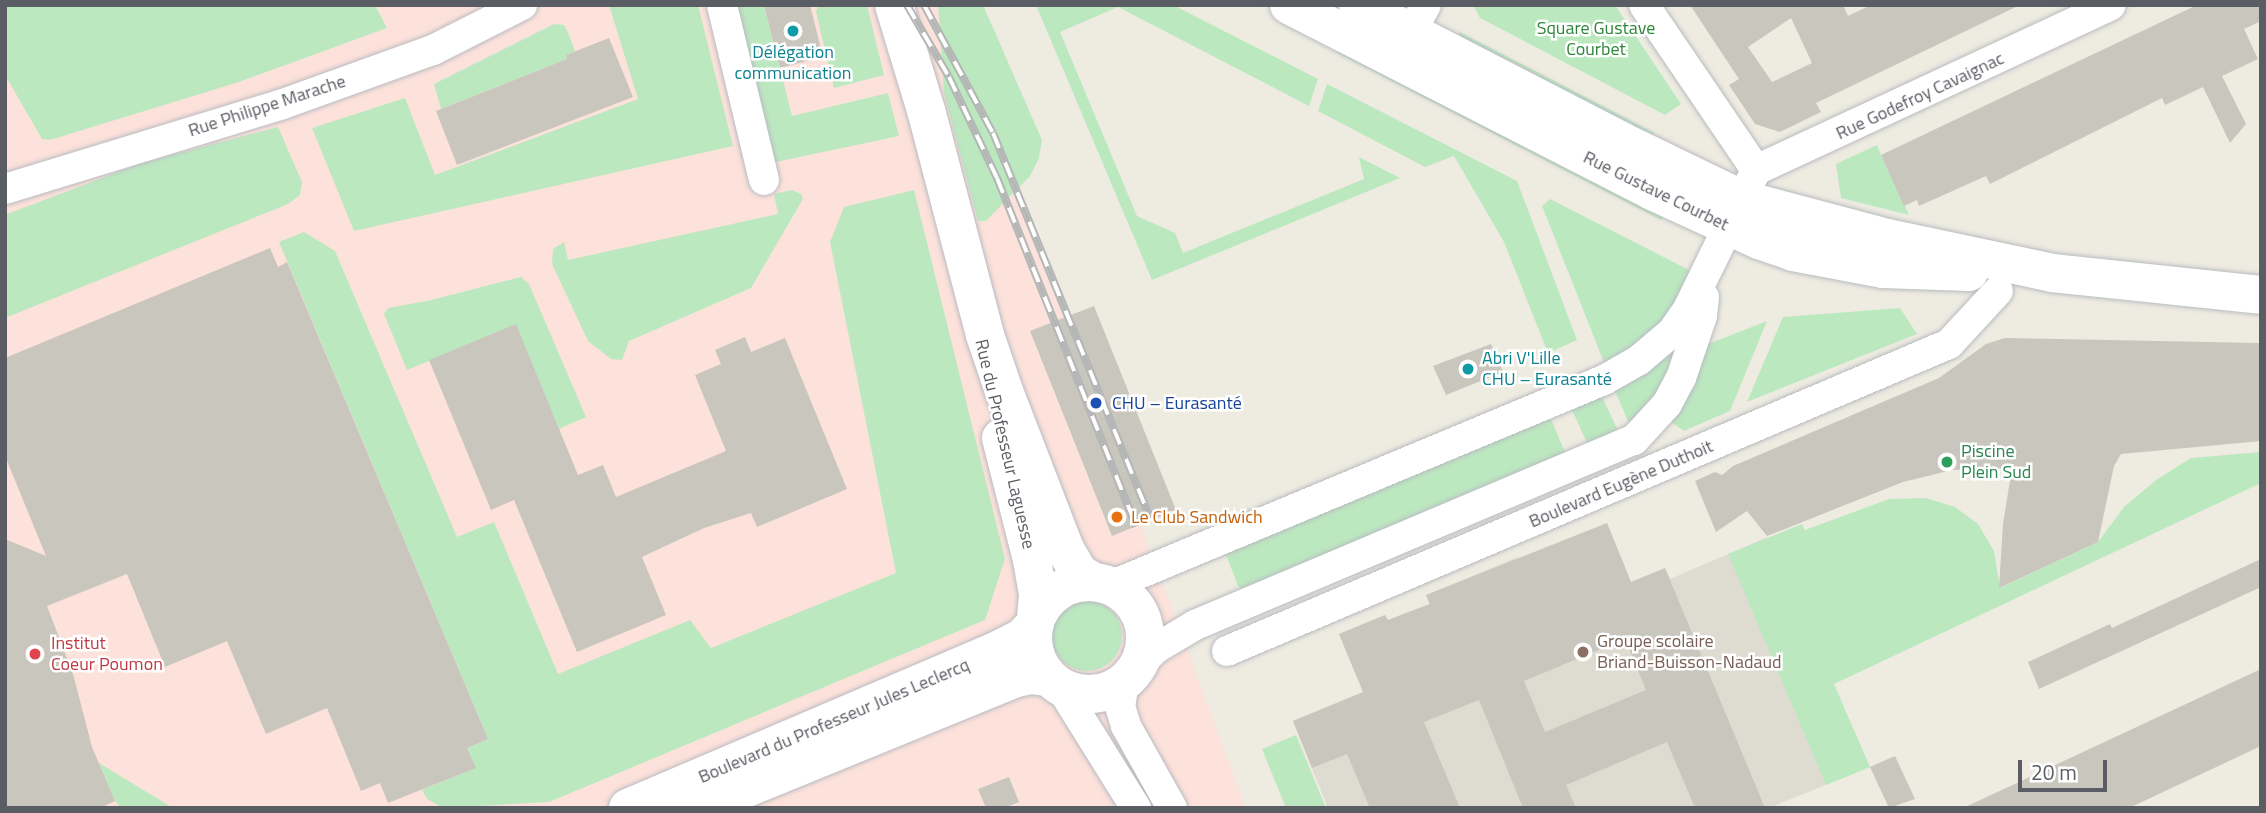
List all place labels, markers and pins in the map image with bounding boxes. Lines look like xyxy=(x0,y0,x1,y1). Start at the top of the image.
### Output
marker: Délégation communication xyxy=(785,23,801,39)
place label: Délégation communication xyxy=(735,42,851,84)
place label: Abri V'Lille CHU – Eurasanté xyxy=(1482,348,1612,390)
marker: Abri V'Lille CHU – Eurasanté xyxy=(1460,361,1476,377)
place label: CHU – Eurasanté xyxy=(1112,392,1242,414)
marker: CHU – Eurasanté xyxy=(1086,393,1106,413)
place label: Piscine Plein Sud xyxy=(1961,441,2031,484)
marker: Piscine Plein Sud xyxy=(1939,454,1955,470)
place label: Le Club Sandwich xyxy=(1131,506,1263,528)
marker: Le Club Sandwich xyxy=(1109,509,1125,525)
place label: Groupe scolaire Briand-Buisson-Nadaud xyxy=(1597,631,1782,674)
place label: Institut Coeur Poumon xyxy=(51,633,163,676)
marker: Institut Coeur Poumon xyxy=(25,644,45,664)
marker: Groupe scolaire Briand-Buisson-Nadaud xyxy=(1575,644,1591,660)

